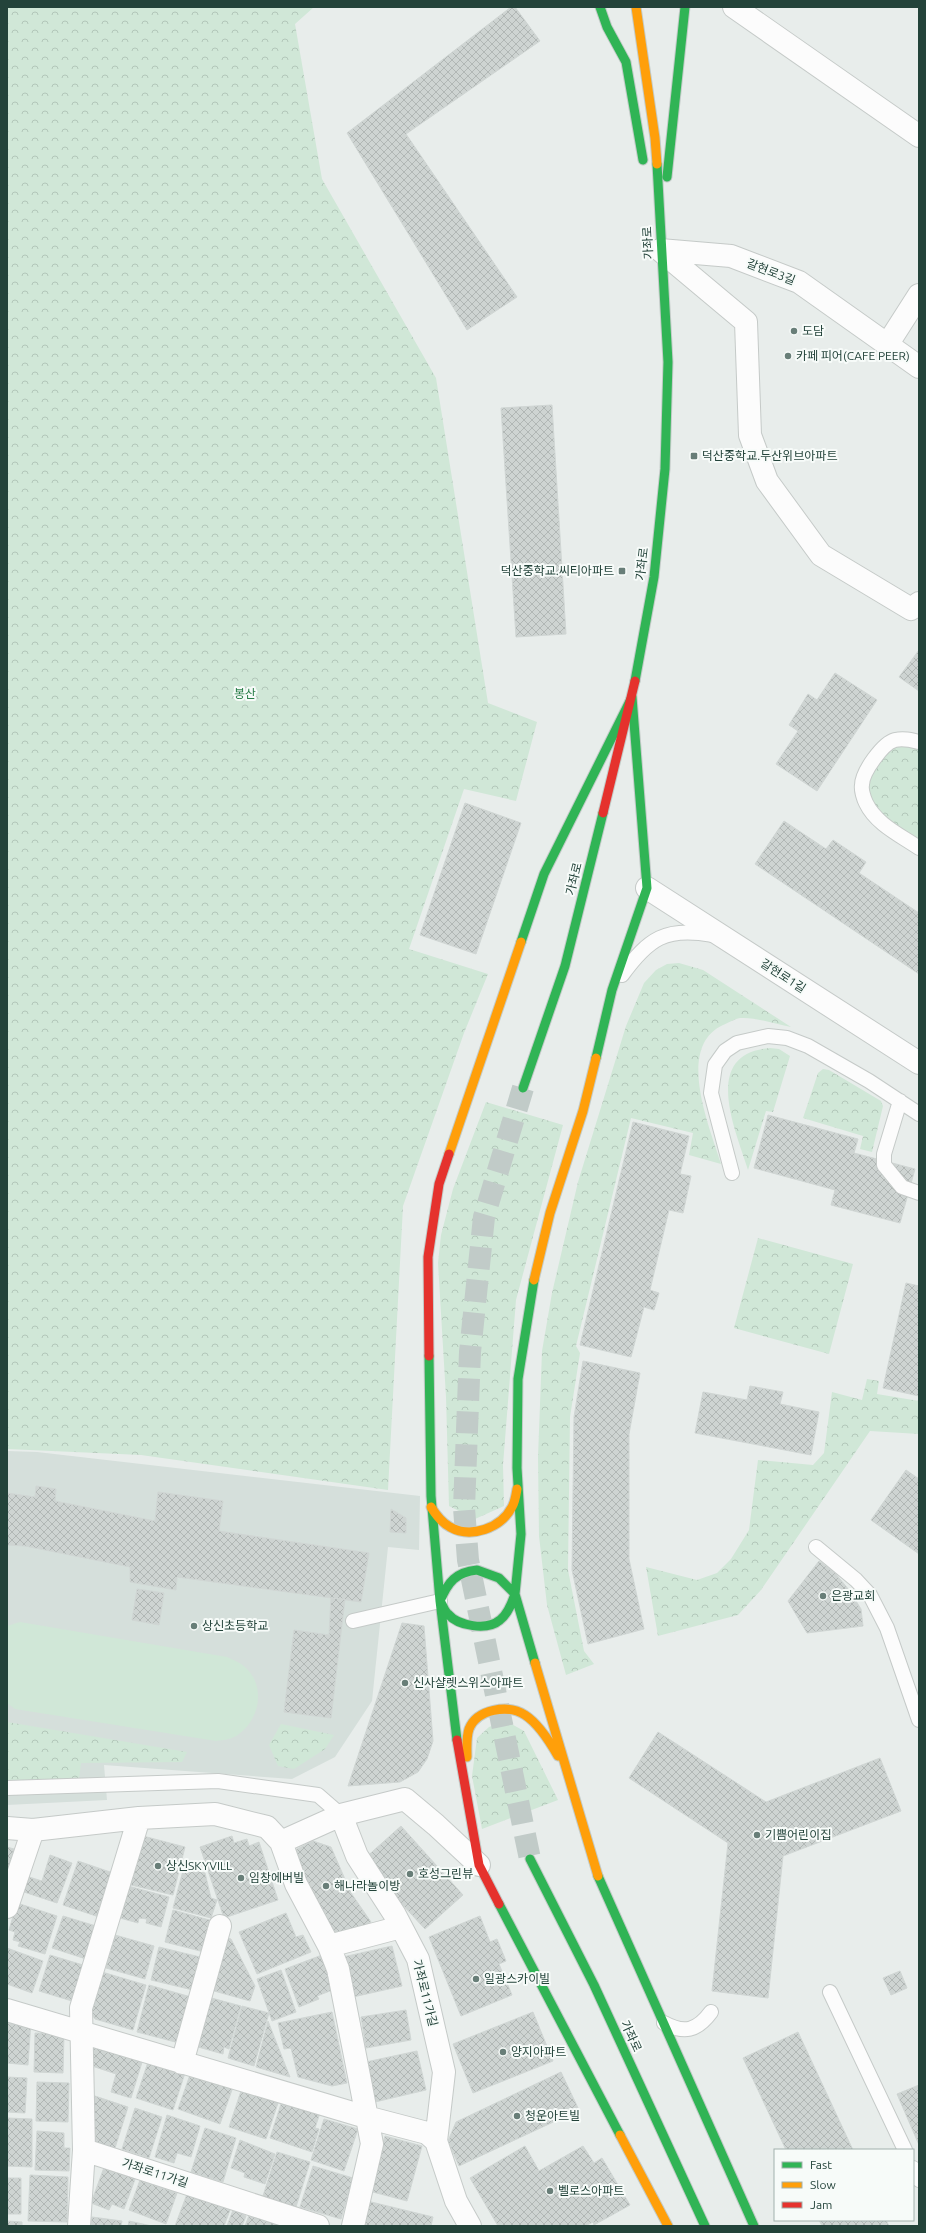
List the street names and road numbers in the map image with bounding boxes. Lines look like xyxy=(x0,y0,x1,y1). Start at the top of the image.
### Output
street label: 가좌로 xyxy=(640,226,655,260)
street label: 갈현로3길 xyxy=(745,256,797,287)
street label: 가좌로 xyxy=(633,547,650,581)
street label: 가좌로 xyxy=(563,861,584,897)
street label: 갈현로1길 xyxy=(758,956,808,995)
street label: 가좌로11가길 xyxy=(411,1958,440,2028)
street label: 가좌로 xyxy=(619,2018,644,2054)
street label: 가좌로11가길 xyxy=(120,2156,190,2189)

